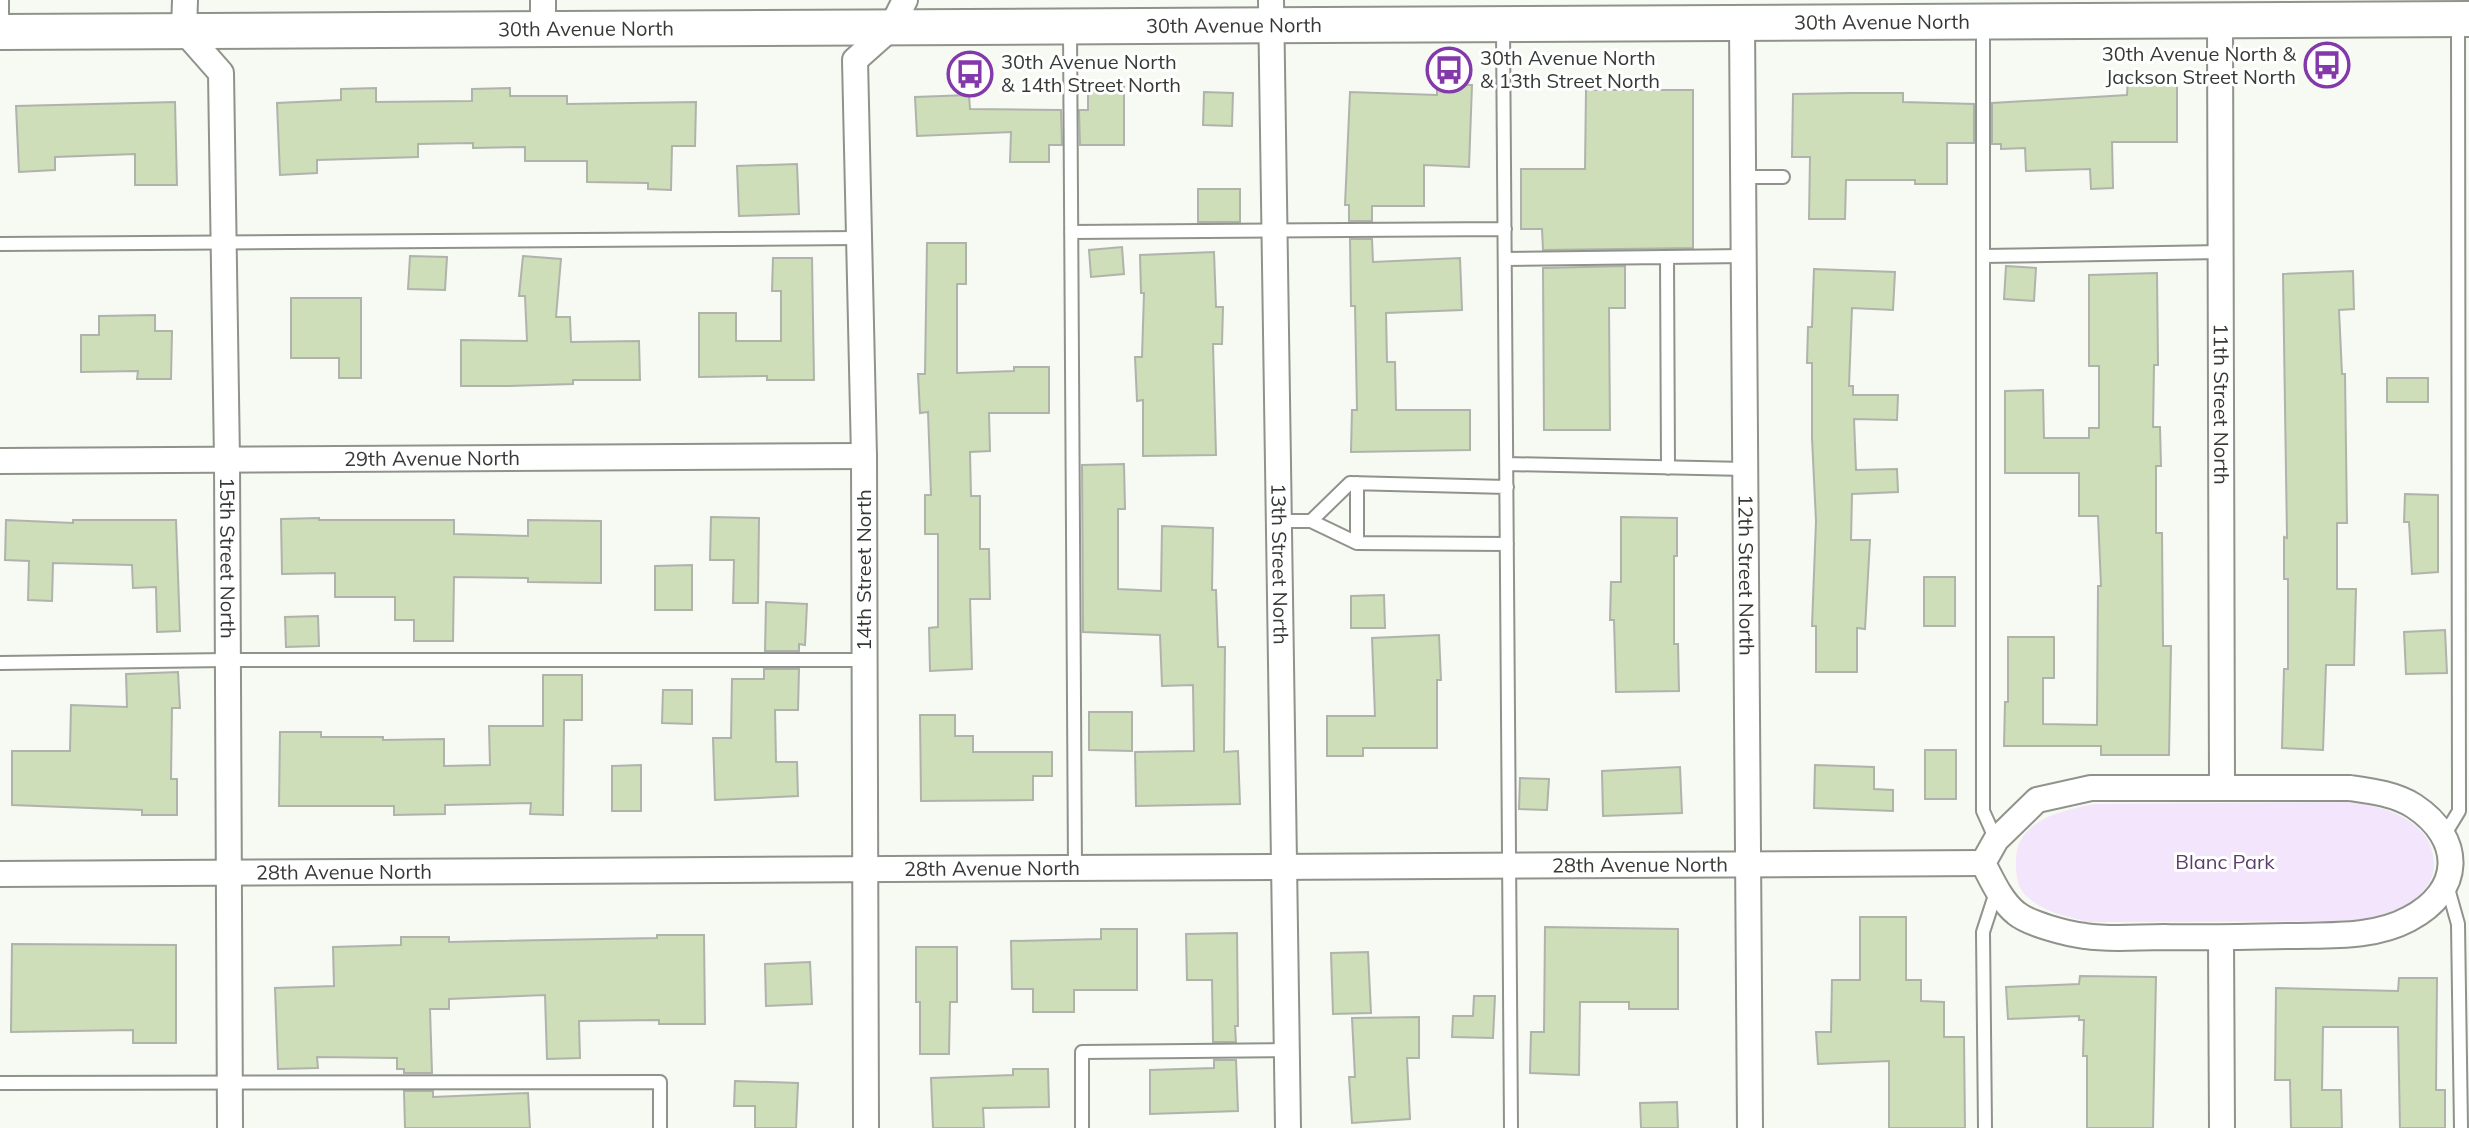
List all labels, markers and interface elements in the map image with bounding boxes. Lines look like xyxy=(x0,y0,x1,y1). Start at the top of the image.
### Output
street label: 30th Avenue North xyxy=(1794,9,1970,35)
street label: 30th Avenue North xyxy=(1146,12,1322,38)
street label: 30th Avenue North xyxy=(498,15,674,41)
place label: 30th Avenue North & Jackson Street North xyxy=(2102,41,2297,89)
bus stop icon: 30th Avenue North & Jackson Street North xyxy=(2303,41,2351,89)
place label: 30th Avenue North & 13th Street North xyxy=(1480,45,1660,93)
bus stop icon: 30th Avenue North & 13th Street North xyxy=(1425,46,1473,94)
place label: 30th Avenue North & 14th Street North xyxy=(1001,49,1181,97)
bus stop icon: 30th Avenue North & 14th Street North xyxy=(946,50,994,98)
street label: 11th Street North xyxy=(2209,323,2234,485)
street label: 29th Avenue North xyxy=(344,445,520,471)
street label: 15th Street North xyxy=(215,477,241,639)
street label: 13th Street North xyxy=(1266,483,1294,645)
street label: 14th Street North xyxy=(851,489,876,651)
street label: 12th Street North xyxy=(1733,494,1760,656)
park label: Blanc Park xyxy=(2175,849,2275,874)
street label: 28th Avenue North xyxy=(1552,851,1728,877)
street label: 28th Avenue North xyxy=(904,855,1080,881)
street label: 28th Avenue North xyxy=(256,859,432,885)

